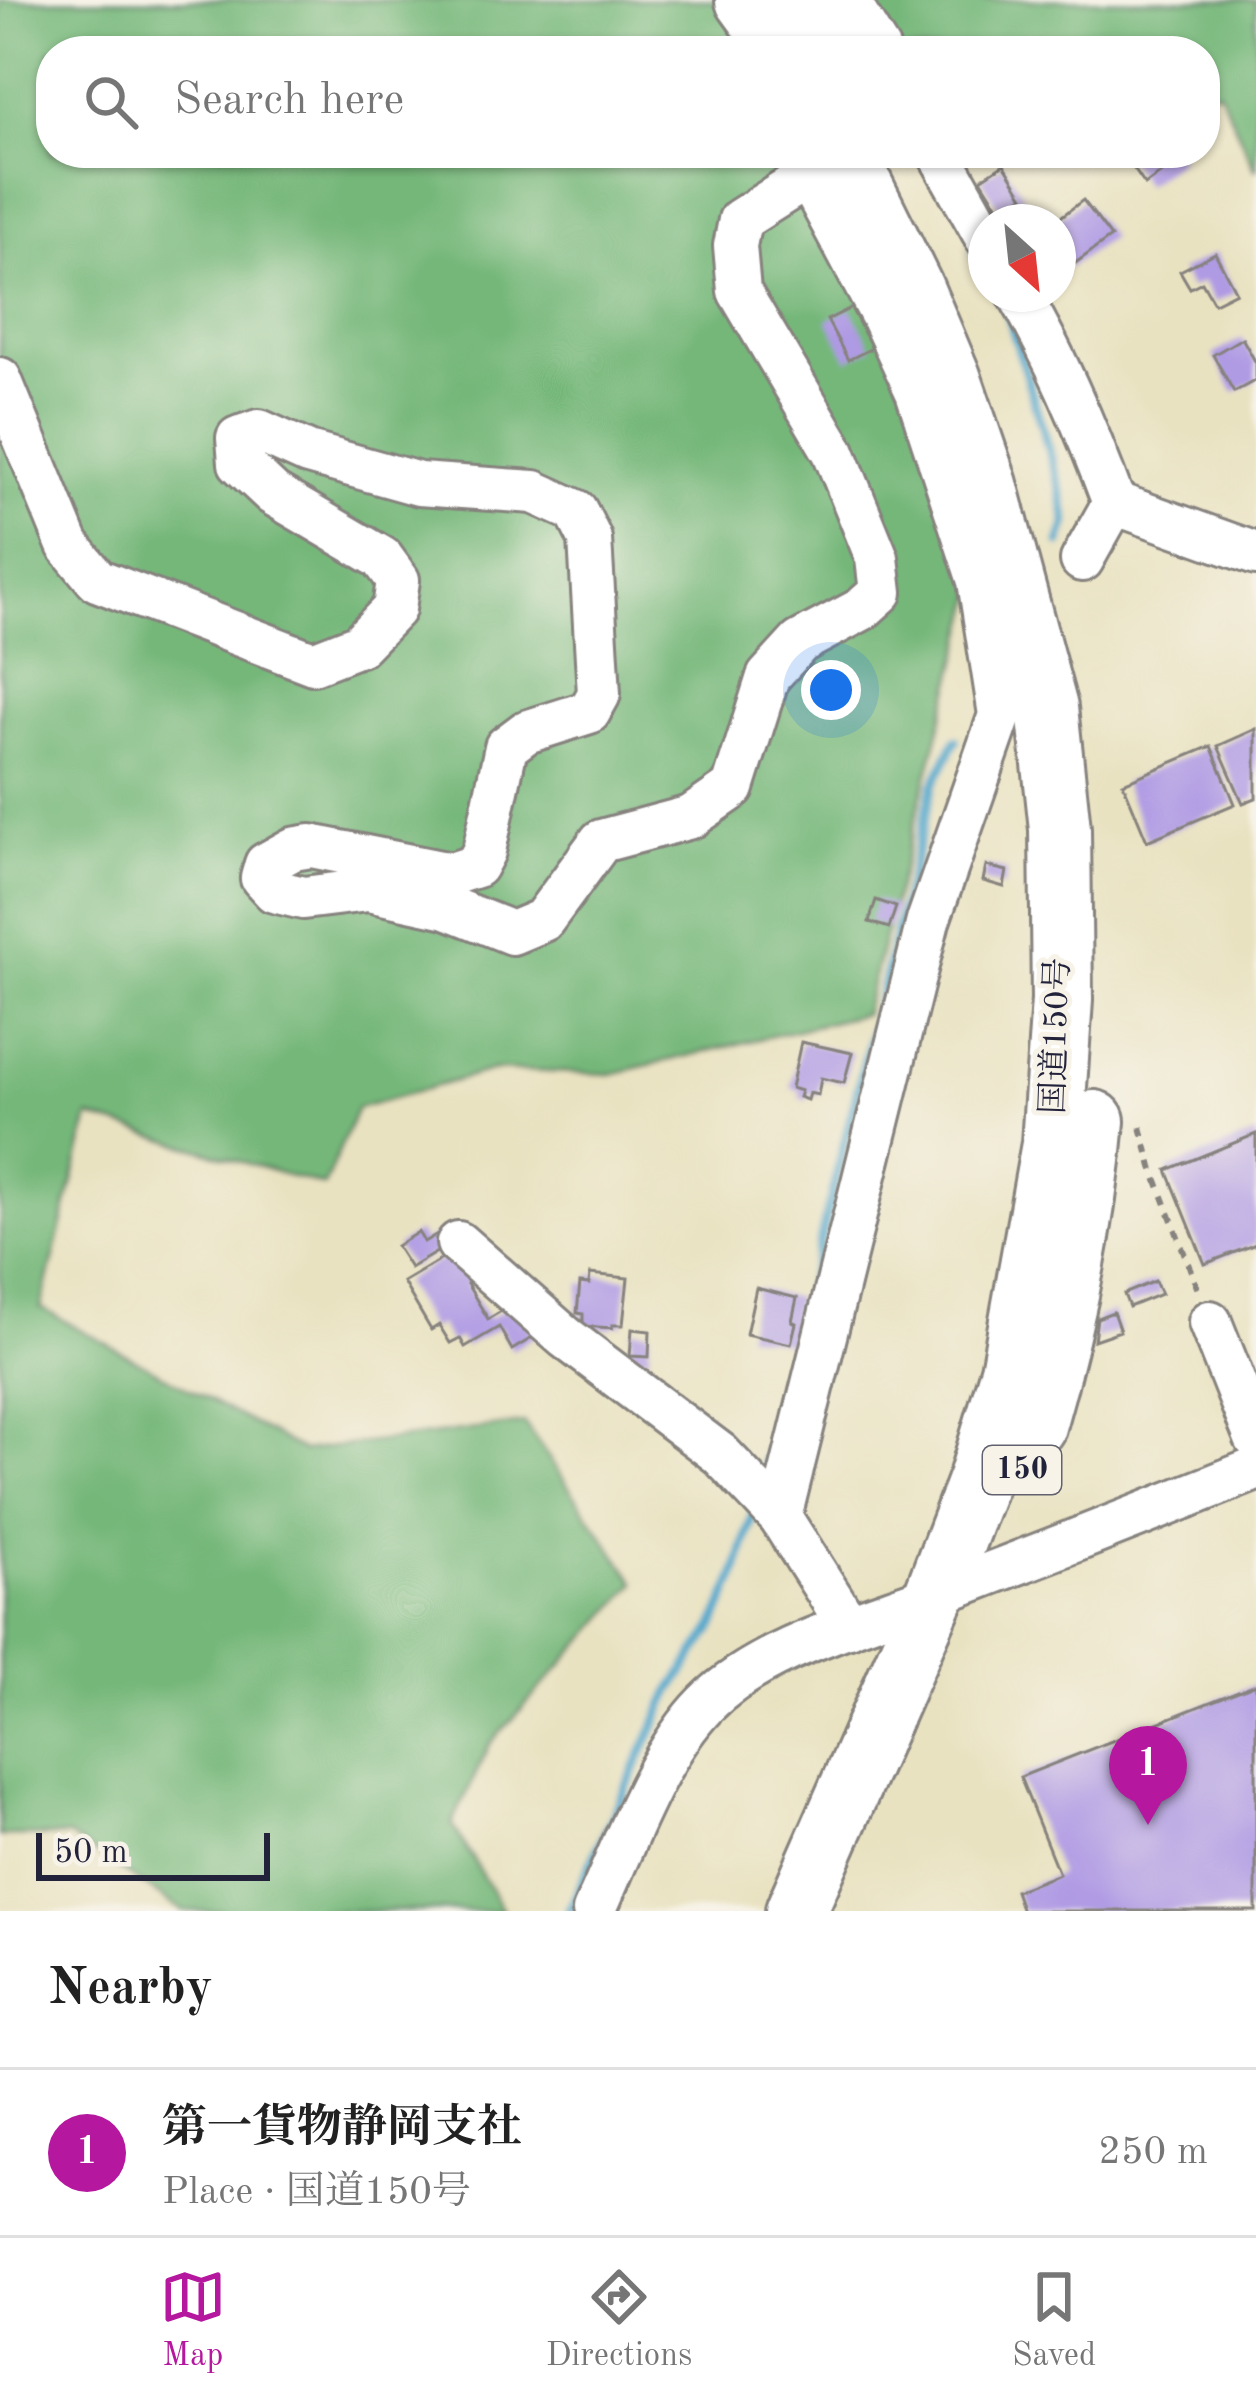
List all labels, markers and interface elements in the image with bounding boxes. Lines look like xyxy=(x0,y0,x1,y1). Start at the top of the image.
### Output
search box xyxy=(36,36,1220,168)
icon: search xyxy=(78,69,144,135)
text: Search here xyxy=(174,79,404,124)
north arrow xyxy=(968,204,1076,312)
your location xyxy=(801,660,861,720)
street label: 国道150号 xyxy=(1035,957,1076,1115)
road number: 150 xyxy=(983,1446,1061,1494)
pin: 1 xyxy=(1109,1726,1187,1825)
scale bar xyxy=(36,1827,270,1880)
text: 50 m xyxy=(54,1837,128,1870)
text: Nearby xyxy=(48,1964,213,2015)
text: 第一貨物静岡支社 xyxy=(162,2107,522,2152)
text: 1 xyxy=(76,2133,98,2172)
text: 250 m xyxy=(1098,2133,1208,2172)
text: Place · 国道150号 xyxy=(162,2173,471,2212)
tab: Map xyxy=(160,2264,226,2377)
tab: Directions xyxy=(546,2264,692,2377)
tab: Saved xyxy=(1012,2264,1096,2377)

